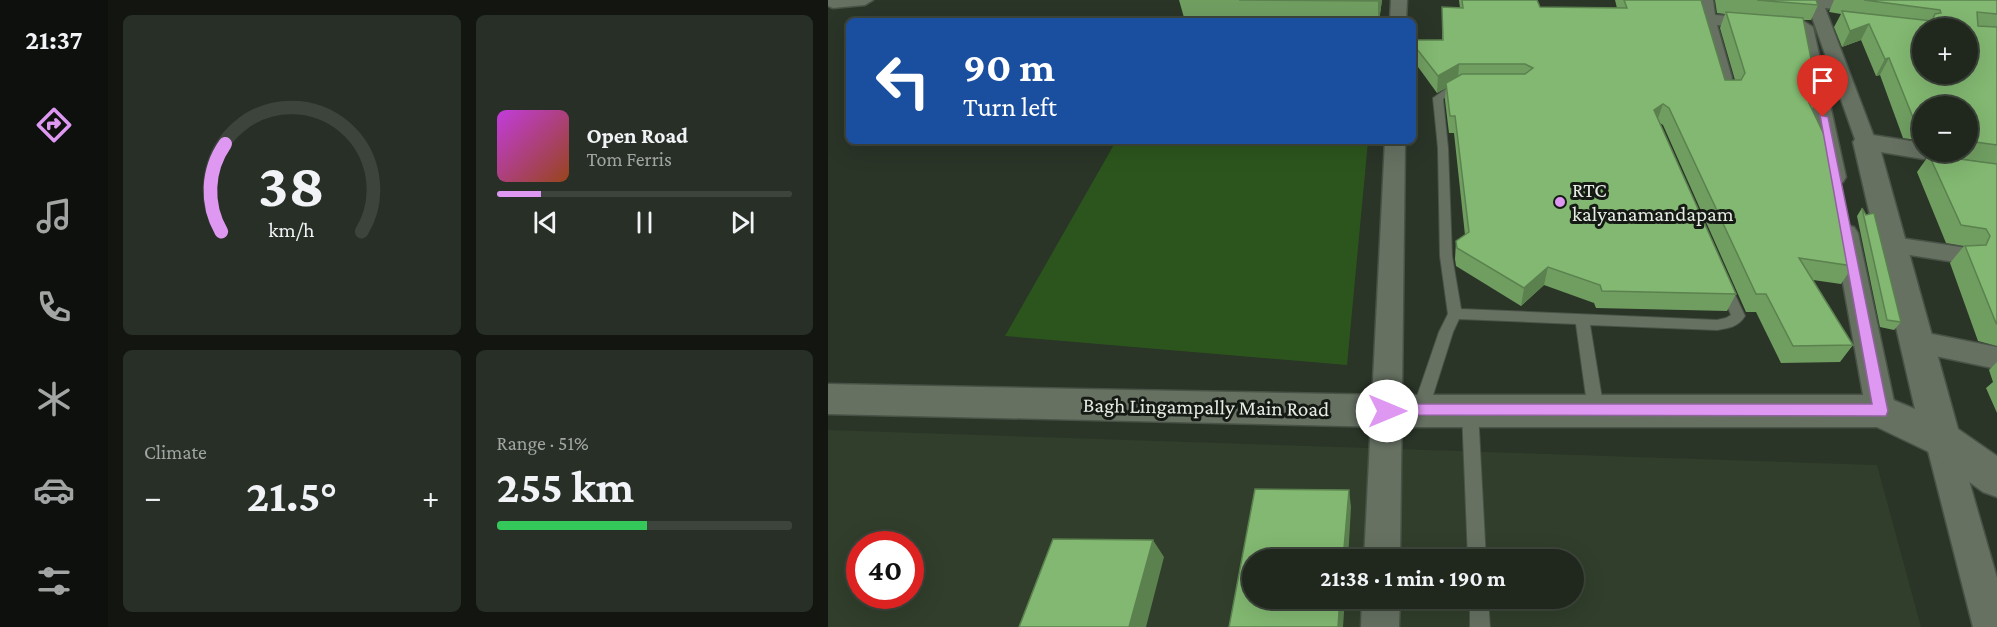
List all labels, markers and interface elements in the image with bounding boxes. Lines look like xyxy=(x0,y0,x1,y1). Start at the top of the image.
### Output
map controls xyxy=(1912,18,1978,162)
button: + xyxy=(1912,18,1978,84)
text: 21:37 xyxy=(25,25,83,55)
icon: left xyxy=(864,42,942,120)
text: 90 m xyxy=(963,43,1055,90)
pin xyxy=(1797,55,1848,117)
icon: arrive xyxy=(1806,64,1839,97)
text: Turn left xyxy=(963,92,1057,122)
button: − xyxy=(1912,96,1978,162)
icon: directions xyxy=(33,104,75,146)
text: Open Road xyxy=(587,123,688,148)
text: Tom Ferris xyxy=(587,148,672,170)
text: 38 xyxy=(258,150,325,219)
place label: RTC kalyanamandapam xyxy=(1572,178,1734,226)
icon: music xyxy=(33,195,75,237)
marker: RTC kalyanamandapam xyxy=(1553,195,1567,209)
icon: previous xyxy=(529,206,562,239)
icon: pause xyxy=(628,206,661,239)
icon: next xyxy=(726,206,759,239)
text: km/h xyxy=(269,218,315,242)
icon: phone xyxy=(33,286,75,328)
icon: climate xyxy=(33,378,75,420)
position arrow xyxy=(1355,379,1419,443)
street label: Bagh Lingampally Main Road xyxy=(1083,393,1329,421)
text: Range · 51% xyxy=(497,432,589,454)
text: Climate xyxy=(144,441,207,463)
text: 255 km xyxy=(497,462,634,512)
icon: car xyxy=(33,469,75,511)
text: 21.5° xyxy=(246,471,337,521)
text: − xyxy=(144,478,161,515)
text: + xyxy=(422,478,440,515)
speed limit sign: 40 xyxy=(846,531,924,609)
icon: filters xyxy=(33,560,75,602)
text: 21:38 · 1 min · 190 m xyxy=(1320,566,1506,591)

